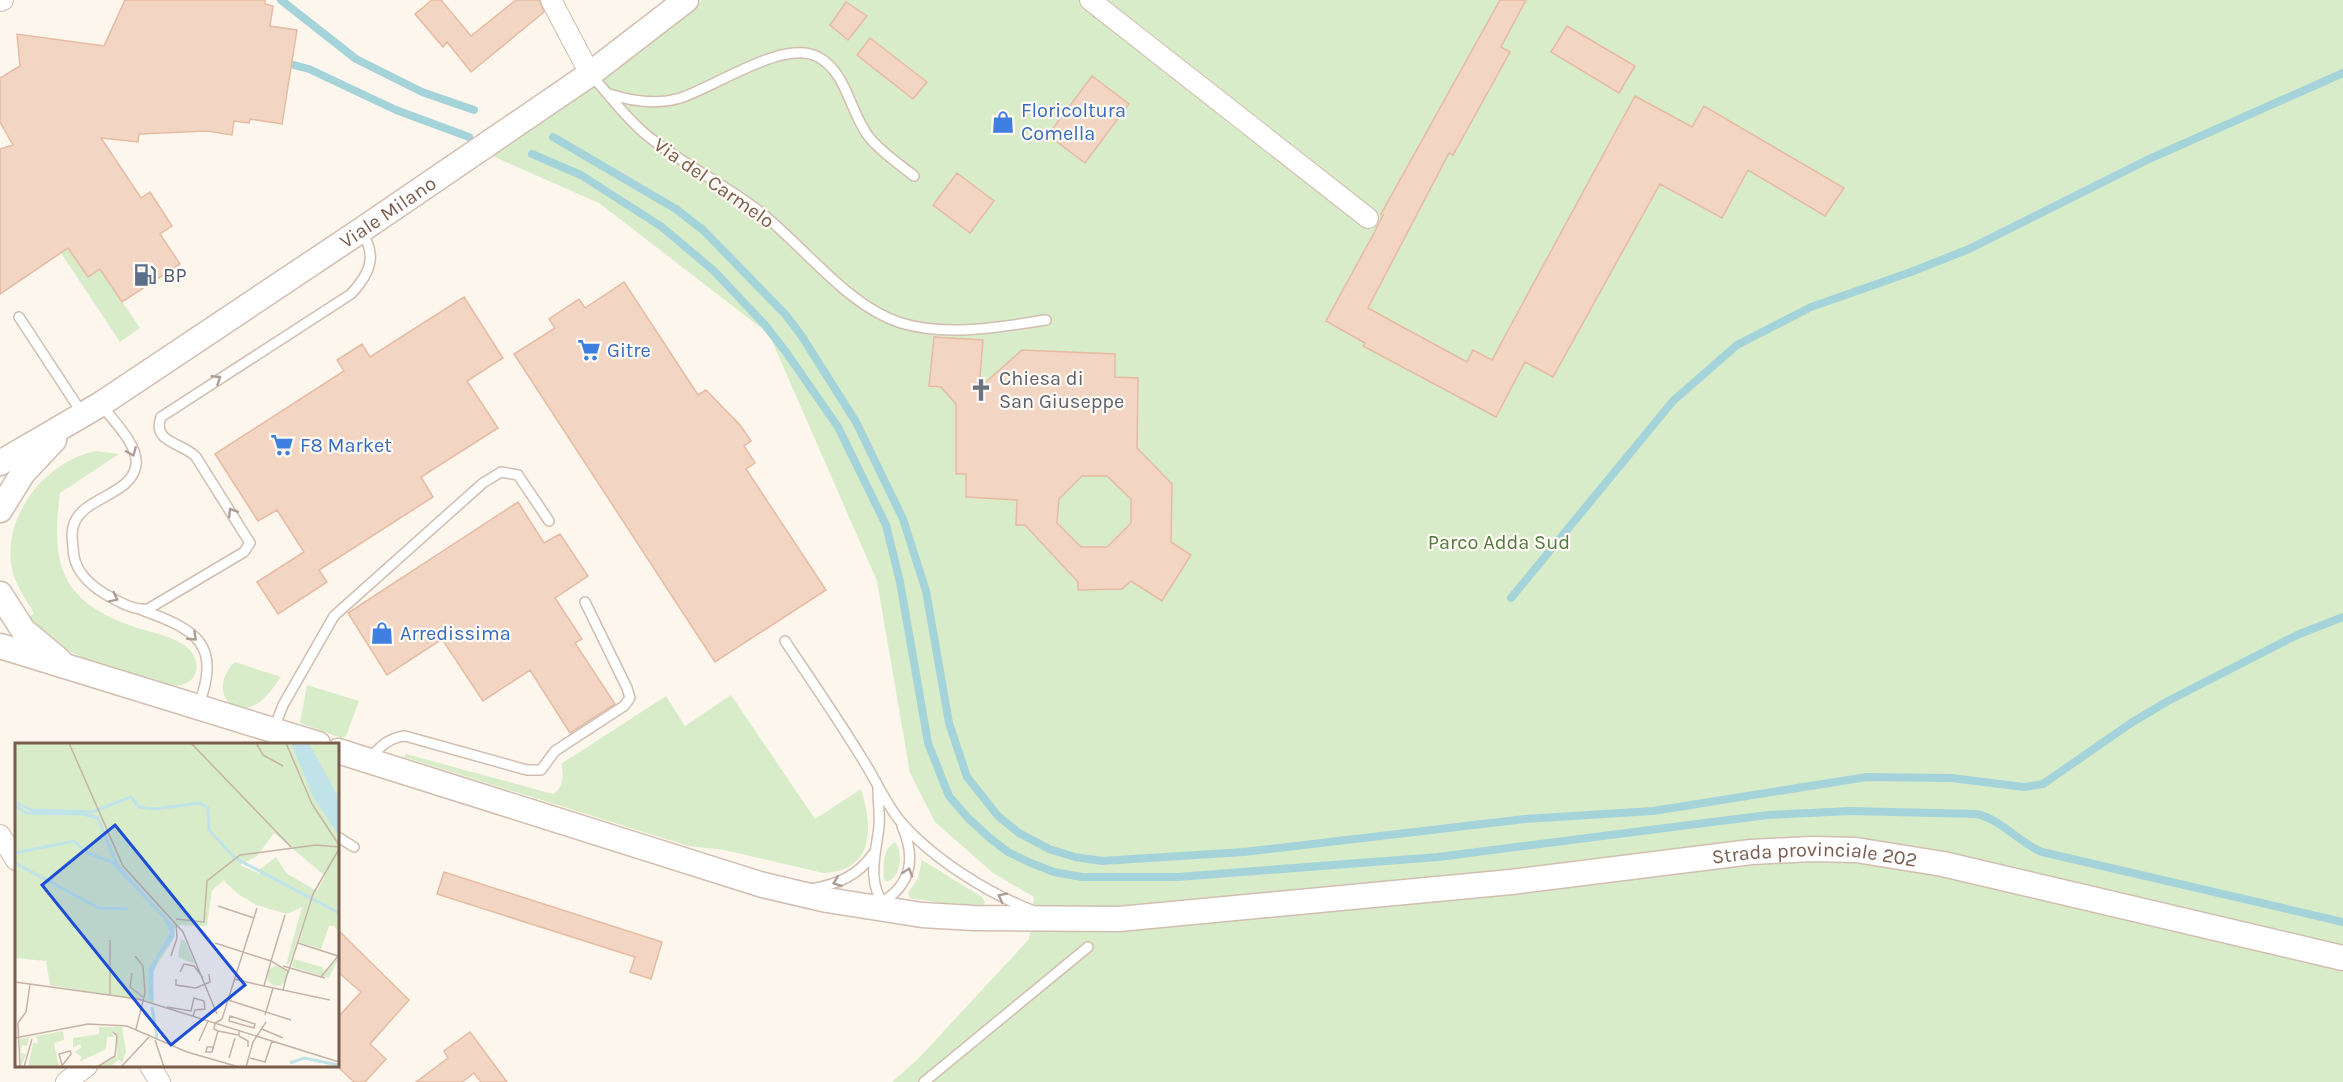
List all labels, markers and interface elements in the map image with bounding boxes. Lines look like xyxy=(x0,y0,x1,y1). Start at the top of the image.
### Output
place label: Floricoltura Comella xyxy=(1021,99,1126,145)
shop icon: Floricoltura Comella xyxy=(990,109,1016,135)
street label: Via del Carmelo xyxy=(649,133,779,233)
street label: Viale Milano xyxy=(335,171,440,253)
fuel station icon: BP xyxy=(132,262,158,288)
place label: BP xyxy=(163,264,187,287)
supermarket icon: Gitre xyxy=(576,337,602,363)
place label: Gitre xyxy=(607,339,651,362)
place label: Chiesa di San Giuseppe xyxy=(999,367,1124,413)
one-way arrow xyxy=(211,375,221,387)
church icon: Chiesa di San Giuseppe xyxy=(968,377,994,403)
supermarket icon: F8 Market xyxy=(269,432,295,458)
place label: F8 Market xyxy=(300,434,392,457)
one-way arrow xyxy=(125,447,138,457)
one-way arrow xyxy=(227,508,239,518)
park label: Parco Adda Sud xyxy=(1428,531,1570,554)
one-way arrow xyxy=(107,591,118,603)
shop icon: Arredissima xyxy=(369,620,395,646)
place label: Arredissima xyxy=(400,622,511,645)
one-way arrow xyxy=(186,630,196,641)
inset map xyxy=(15,743,339,1067)
street label: Strada provinciale 202 xyxy=(1710,837,1919,871)
one-way arrow xyxy=(901,868,913,878)
one-way arrow xyxy=(832,874,843,887)
one-way arrow xyxy=(998,892,1009,904)

